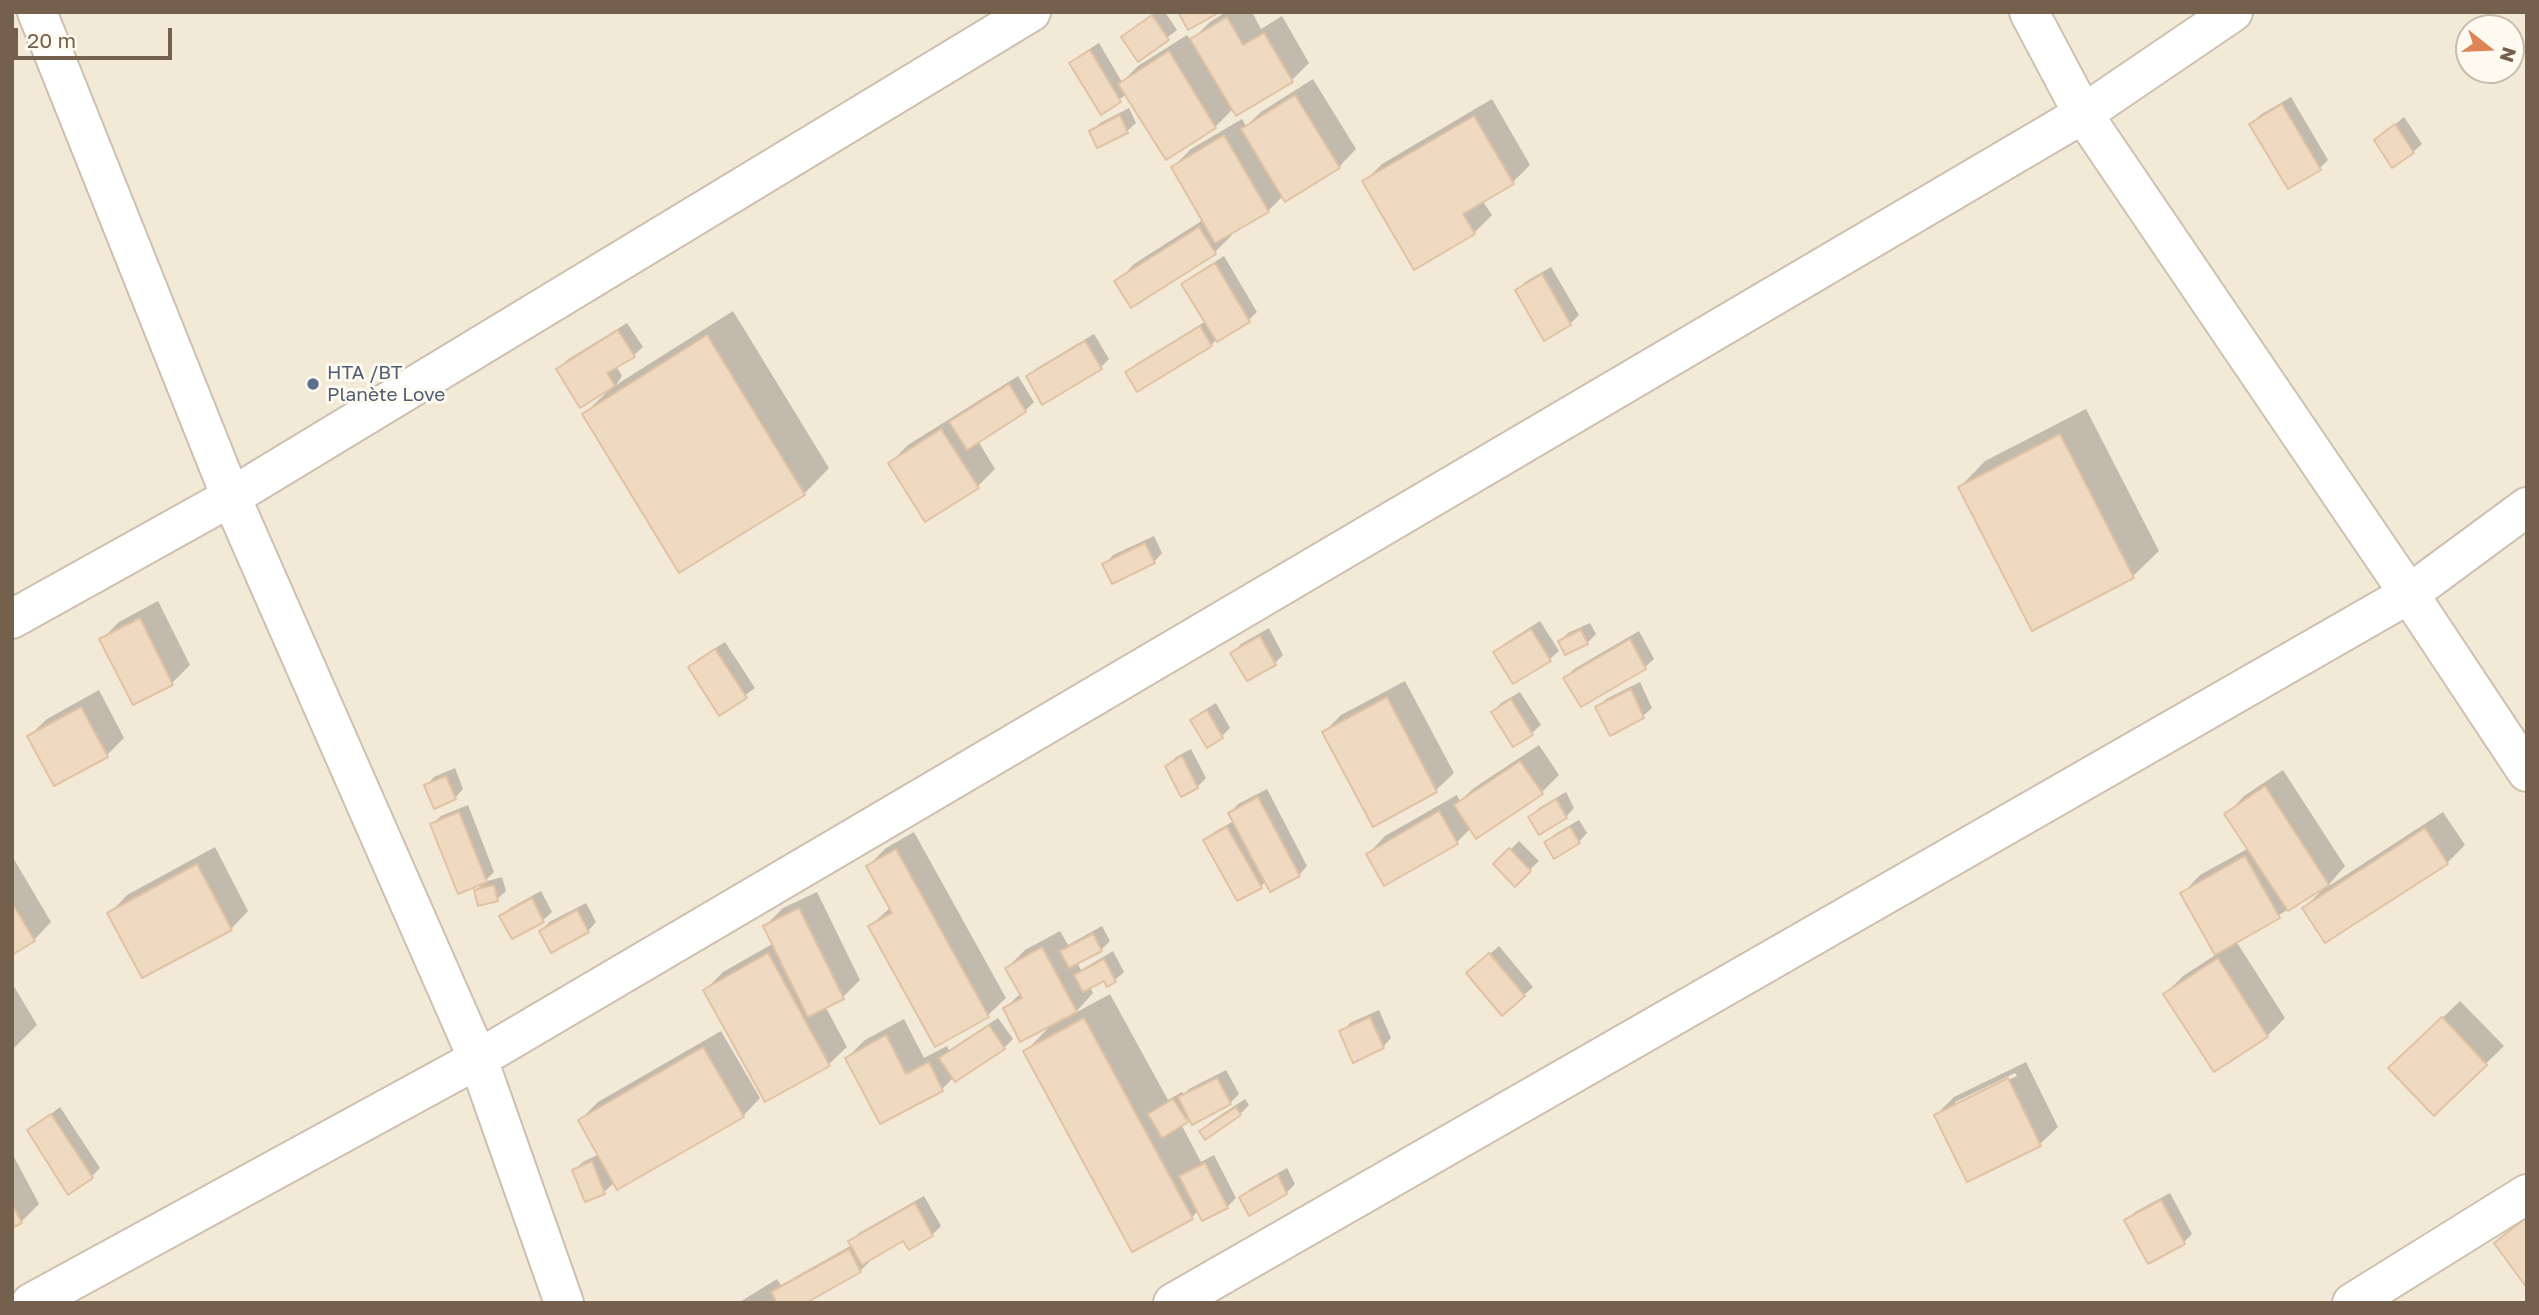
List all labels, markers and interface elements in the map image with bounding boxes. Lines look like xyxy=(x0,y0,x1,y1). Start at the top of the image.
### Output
scale bar xyxy=(18,14,175,58)
north arrow xyxy=(2455,14,2525,84)
text: 20 m xyxy=(27,27,76,53)
text: N xyxy=(2495,45,2522,65)
place label: HTA /BT Planète Love xyxy=(327,362,445,406)
marker: HTA /BT Planète Love xyxy=(305,376,321,392)

